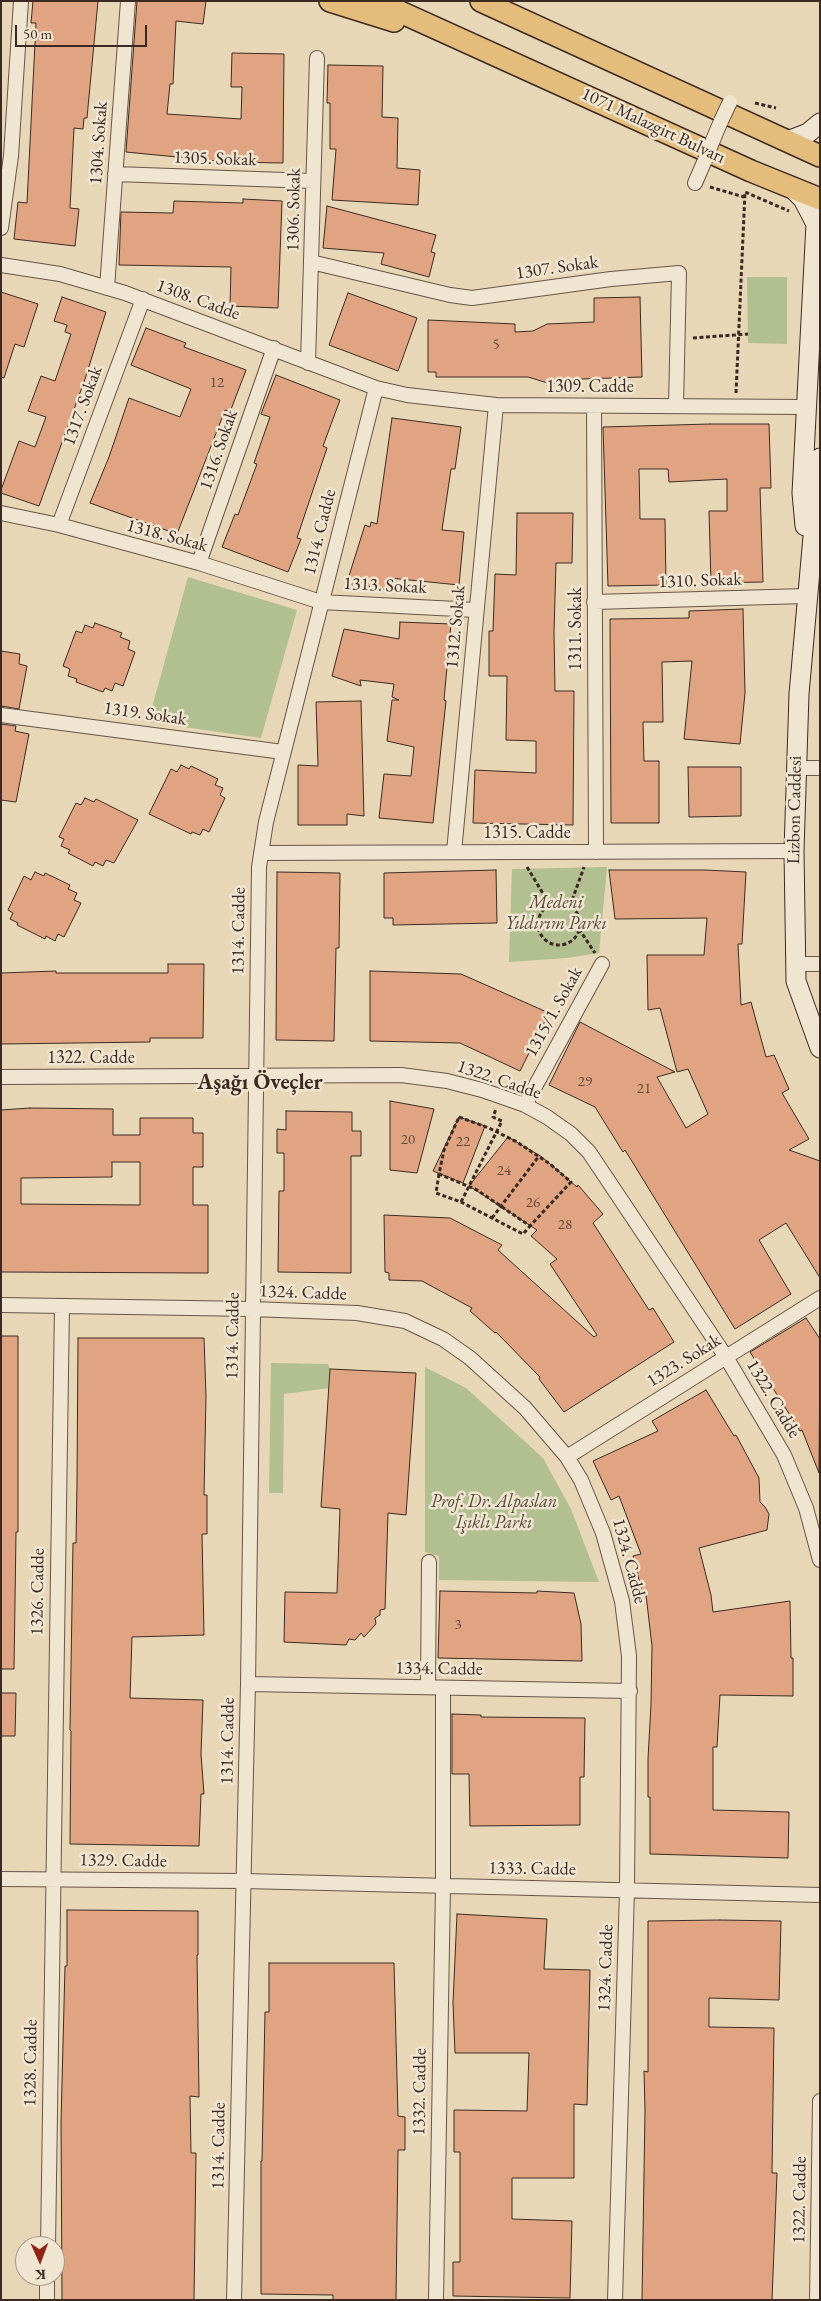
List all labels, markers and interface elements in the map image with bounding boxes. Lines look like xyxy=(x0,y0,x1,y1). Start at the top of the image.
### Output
scale bar xyxy=(18,15,150,47)
text: 50 m xyxy=(23,24,52,43)
street label: 1071 Malazgirt Bulvarı xyxy=(578,83,728,169)
street label: 1304. Sokak xyxy=(85,101,113,185)
street label: 1305. Sokak xyxy=(173,147,257,171)
street label: 1306. Sokak xyxy=(282,168,306,252)
street label: 1307. Sokak xyxy=(514,252,600,284)
street label: 1308. Cadde xyxy=(153,275,243,325)
house number: 5 xyxy=(492,336,500,354)
street label: 1317. Sokak xyxy=(59,363,107,449)
house number: 12 xyxy=(210,374,224,392)
street label: 1309. Cadde xyxy=(546,376,634,398)
street label: 1316. Sokak xyxy=(195,407,243,493)
street label: 1314. Cadde xyxy=(299,487,341,577)
street label: 1318. Sokak xyxy=(124,515,210,557)
street label: 1310. Sokak xyxy=(658,569,742,593)
street label: 1313. Sokak xyxy=(343,573,427,599)
street label: 1312. Sokak xyxy=(442,585,470,669)
street label: 1311. Sokak xyxy=(565,587,587,671)
street label: 1319. Sokak xyxy=(102,698,188,730)
street label: Lizbon Caddesi xyxy=(783,756,807,864)
street label: 1315. Cadde xyxy=(483,822,571,844)
street label: 1314. Cadde xyxy=(227,887,251,975)
park label: Medeni Yıldırım Parkı xyxy=(505,892,607,934)
street label: 1315/1. Sokak xyxy=(521,963,587,1061)
street label: 1322. Cadde xyxy=(47,1047,135,1069)
street label: 1322. Cadde xyxy=(454,1056,544,1104)
district label: Aşağı Öveçler xyxy=(197,1070,323,1096)
house number: 29 xyxy=(578,1073,592,1091)
house number: 21 xyxy=(637,1080,651,1098)
house number: 20 xyxy=(401,1131,415,1149)
house number: 22 xyxy=(456,1133,470,1151)
house number: 24 xyxy=(497,1162,511,1180)
house number: 26 xyxy=(526,1194,540,1212)
house number: 28 xyxy=(558,1216,572,1234)
street label: 1324. Cadde xyxy=(259,1281,347,1305)
street label: 1314. Cadde xyxy=(221,1292,245,1380)
street label: 1323. Sokak xyxy=(643,1330,725,1392)
street label: 1322. Cadde xyxy=(741,1356,805,1442)
park label: Prof. Dr. Alpaslan Işıklı Parkı xyxy=(431,1491,557,1534)
street label: 1324. Cadde xyxy=(607,1516,651,1606)
street label: 1326. Cadde xyxy=(26,1548,50,1636)
house number: 3 xyxy=(454,1616,462,1634)
street label: 1334. Cadde xyxy=(395,1657,483,1681)
street label: 1314. Cadde xyxy=(216,1697,240,1785)
street label: 1329. Cadde xyxy=(79,1849,167,1873)
street label: 1333. Cadde xyxy=(488,1857,576,1881)
street label: 1324. Cadde xyxy=(594,1924,618,2012)
street label: 1328. Cadde xyxy=(19,2019,43,2107)
street label: 1332. Cadde xyxy=(408,2048,432,2136)
street label: 1314. Cadde xyxy=(207,2102,231,2190)
street label: 1322. Cadde xyxy=(788,2156,812,2244)
north arrow xyxy=(15,2236,65,2286)
text: K xyxy=(35,2266,46,2284)

